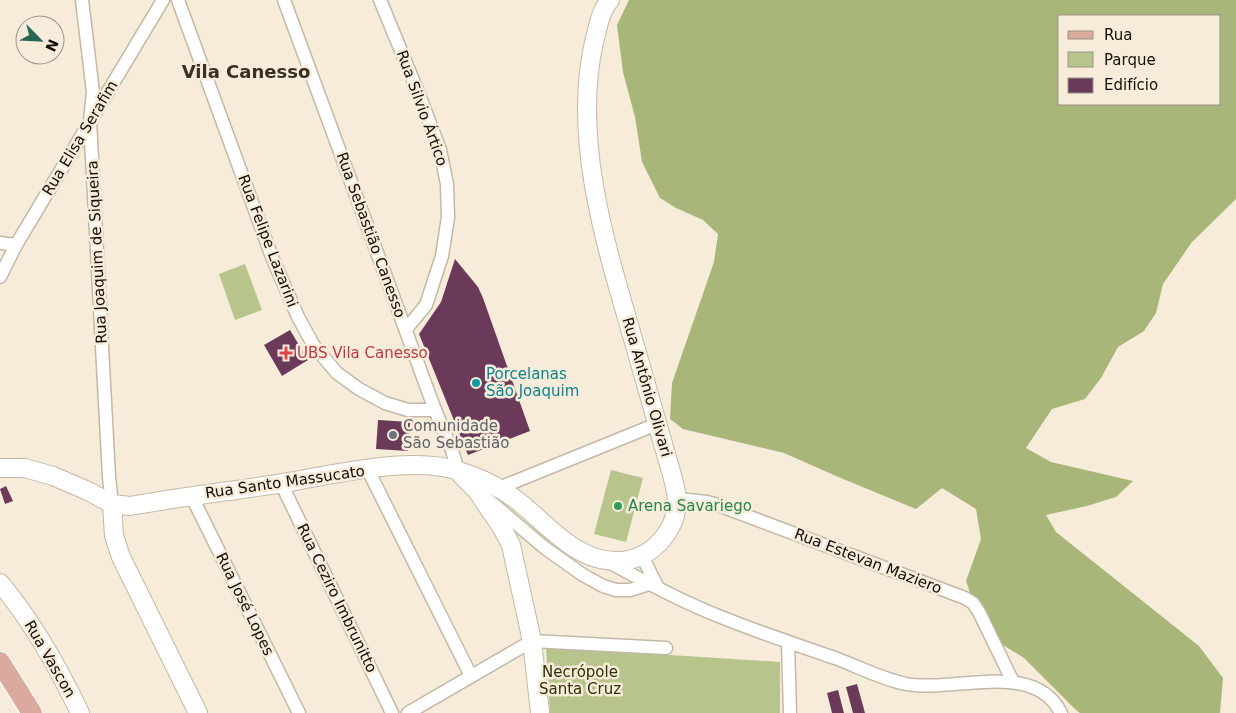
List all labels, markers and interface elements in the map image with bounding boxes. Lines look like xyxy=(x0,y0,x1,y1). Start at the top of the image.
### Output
north arrow xyxy=(15,15,65,65)
legend xyxy=(1058,15,1221,105)
text: Rua xyxy=(1104,26,1132,44)
text: N xyxy=(42,37,62,54)
street label: Rua Silvio Ártico xyxy=(393,47,452,168)
text: Parque xyxy=(1104,51,1156,69)
district label: Vila Canesso xyxy=(182,61,310,82)
text: Edifício xyxy=(1104,76,1158,94)
street label: Rua Elisa Serafim xyxy=(39,77,121,199)
street label: Rua Sebastião Canesso xyxy=(333,150,409,320)
street label: Rua Joaquim de Siqueira xyxy=(83,160,111,344)
street label: Rua Felipe Lazarini xyxy=(234,172,302,310)
street label: Rua Antônio Olivari xyxy=(618,315,676,459)
place label: UBS Vila Canesso xyxy=(297,344,428,362)
marker: UBS Vila Canesso xyxy=(279,346,293,360)
place label: Porcelanas São Joaquim xyxy=(486,365,579,400)
marker: Porcelanas São Joaquim xyxy=(470,377,482,389)
place label: Comunidade São Sebastião xyxy=(403,417,509,452)
marker: Comunidade São Sebastião xyxy=(387,429,399,441)
street label: Rua Santo Massucato xyxy=(204,462,366,502)
place label: Arena Savariego xyxy=(628,497,752,515)
marker: Arena Savariego xyxy=(612,500,624,512)
street label: Rua Ceziro Imbrunitto xyxy=(293,521,381,675)
street label: Rua Estevan Maziero xyxy=(792,525,944,597)
street label: Rua José Lopes xyxy=(212,550,278,659)
street label: Rua Vascon xyxy=(21,617,79,701)
park label: Necrópole Santa Cruz xyxy=(539,663,621,698)

